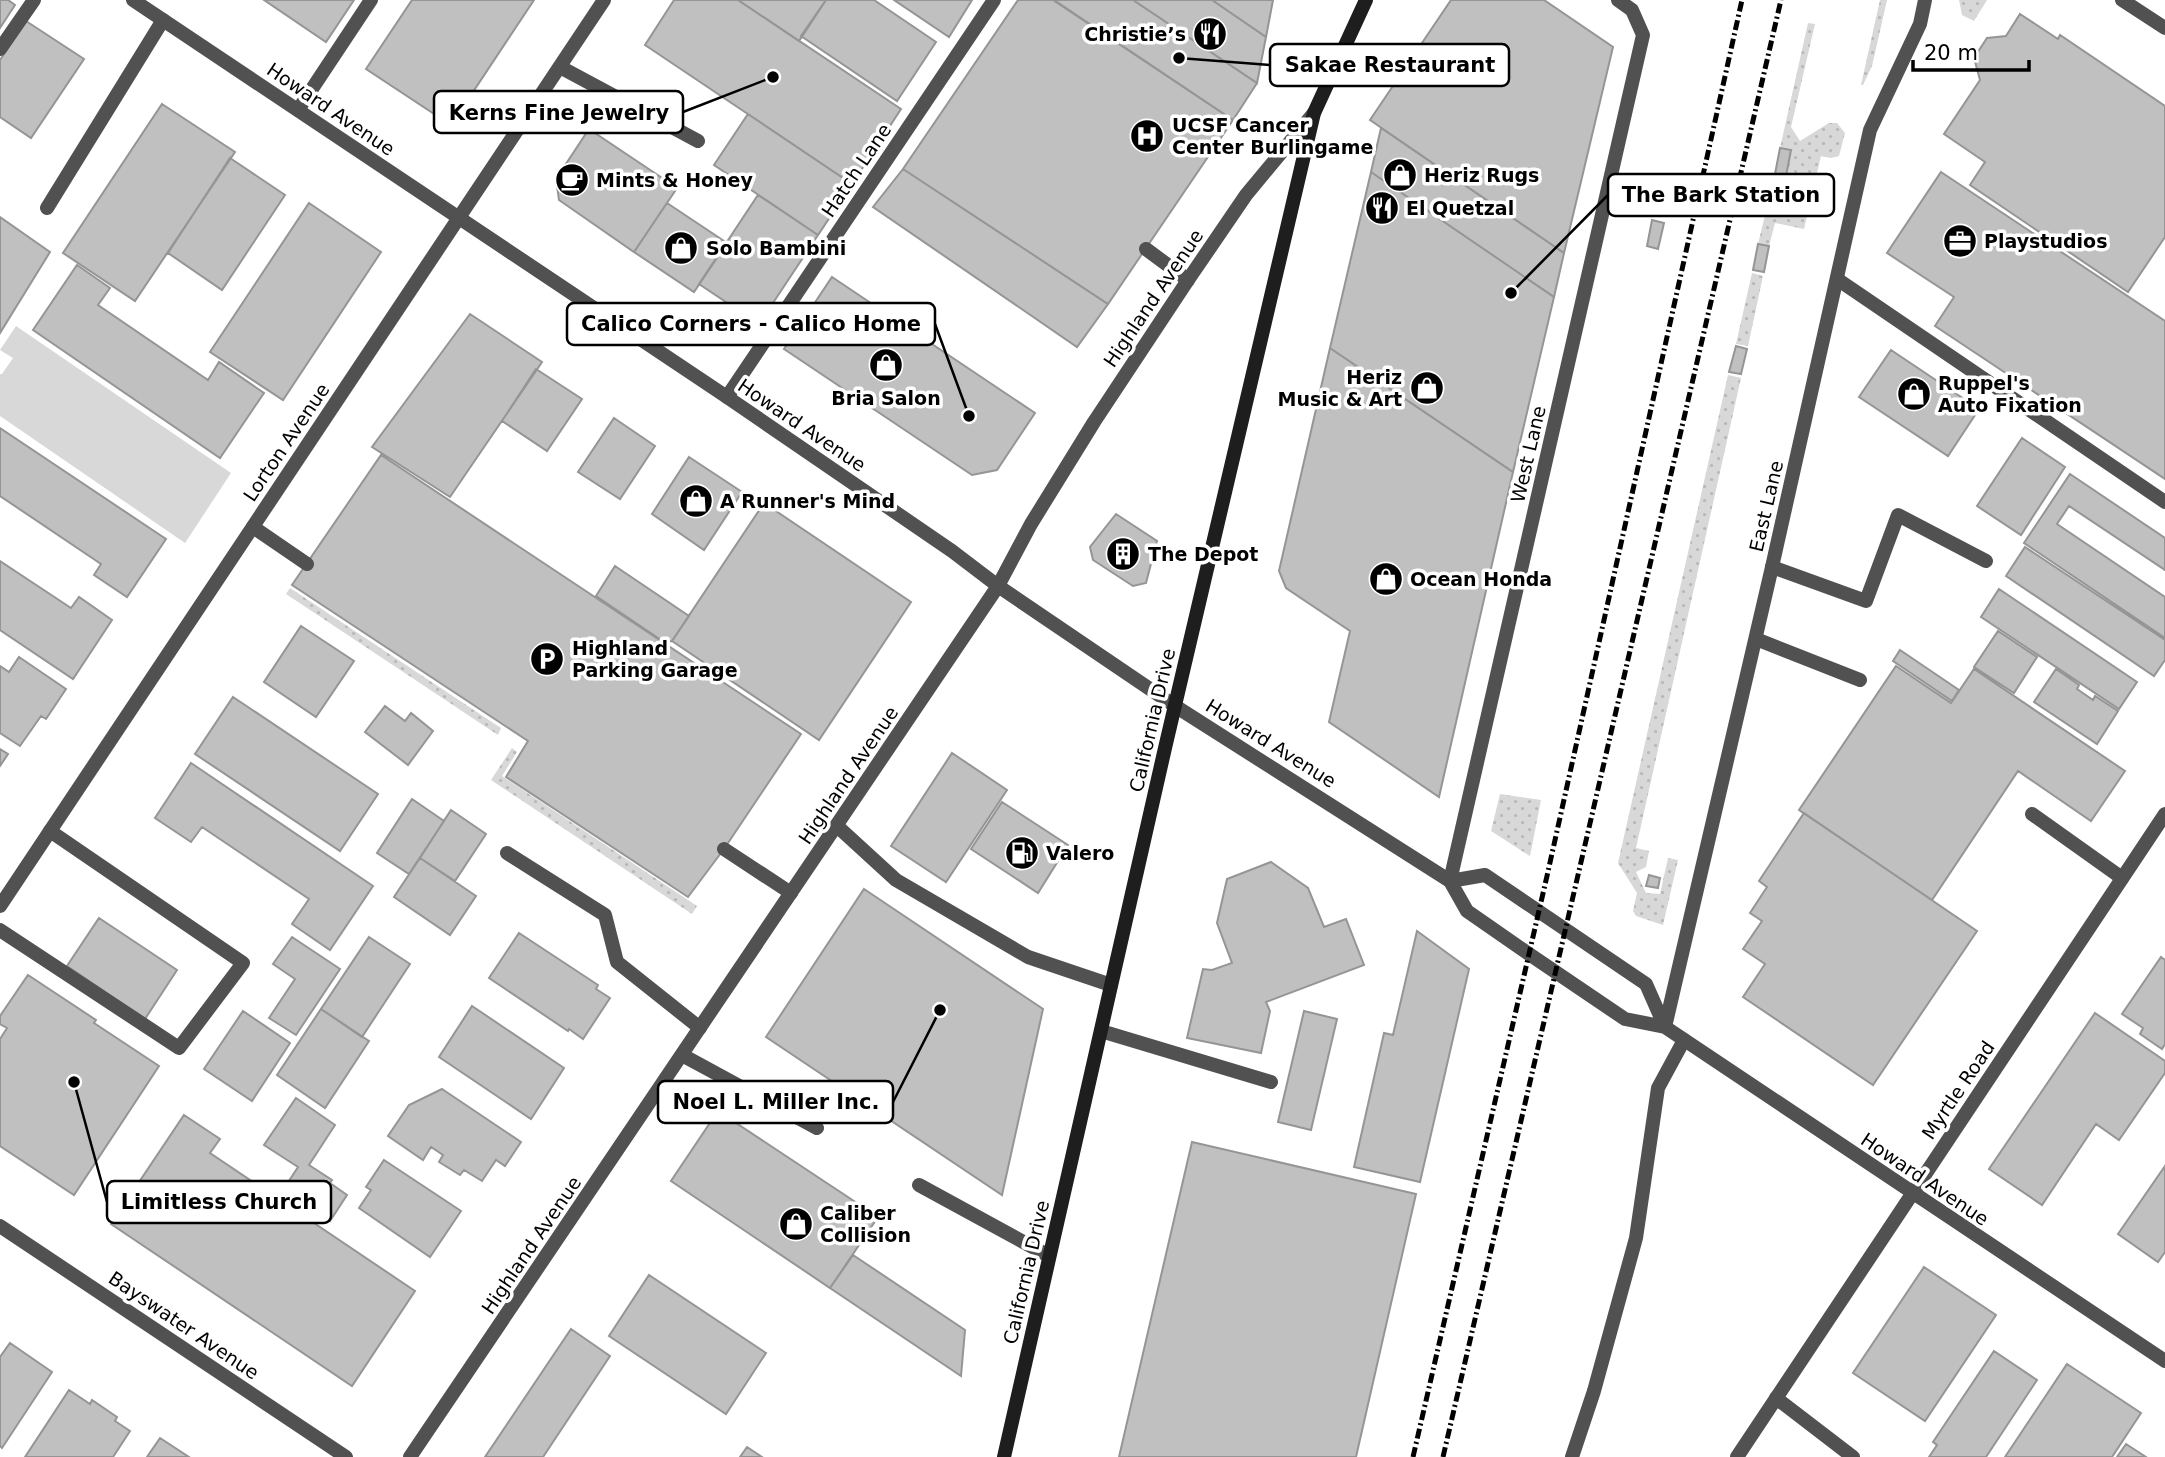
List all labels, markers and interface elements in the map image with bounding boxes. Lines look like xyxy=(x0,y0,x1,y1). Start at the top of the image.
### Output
restaurant icon: Christie’s xyxy=(1191,15,1229,53)
place label: Christie’s xyxy=(1084,23,1186,45)
scale bar xyxy=(1913,28,2028,72)
text: 20 m xyxy=(1924,41,1978,65)
callout: Sakae Restaurant xyxy=(1270,44,1509,86)
text: Sakae Restaurant xyxy=(1285,53,1495,77)
street label: Howard Avenue xyxy=(263,58,399,160)
callout: Kerns Fine Jewelry xyxy=(434,91,683,133)
text: Kerns Fine Jewelry xyxy=(449,101,669,125)
place label: UCSF Cancer Center Burlingame xyxy=(1172,114,1373,158)
hospital icon: UCSF Cancer Center Burlingame xyxy=(1128,117,1166,155)
street label: Hatch Lane xyxy=(817,119,895,221)
shop icon: Heriz Rugs xyxy=(1381,156,1419,194)
cafe icon: Mints & Honey xyxy=(553,161,591,199)
place label: Heriz Rugs xyxy=(1424,164,1539,186)
place label: Mints & Honey xyxy=(596,169,754,191)
callout: The Bark Station xyxy=(1608,174,1834,216)
text: The Bark Station xyxy=(1622,183,1820,207)
restaurant icon: El Quetzal xyxy=(1363,189,1401,227)
place label: El Quetzal xyxy=(1406,197,1514,219)
office icon: Playstudios xyxy=(1941,222,1979,260)
street label: Highland Avenue xyxy=(1099,225,1207,371)
shop icon: Solo Bambini xyxy=(662,229,700,267)
place label: Playstudios xyxy=(1984,230,2107,252)
place label: Solo Bambini xyxy=(706,237,846,259)
callout: Calico Corners - Calico Home xyxy=(567,303,935,345)
text: Calico Corners - Calico Home xyxy=(581,312,921,336)
shop icon: Bria Salon xyxy=(867,346,905,384)
place label: Heriz Music & Art xyxy=(1278,366,1402,410)
shop icon: Heriz Music & Art xyxy=(1408,369,1446,407)
place label: Ruppel's Auto Fixation xyxy=(1938,372,2082,416)
street label: Howard Avenue xyxy=(734,374,870,476)
shop icon: Ruppel's Auto Fixation xyxy=(1895,375,1933,413)
street label: Lorton Avenue xyxy=(238,379,334,505)
place label: Bria Salon xyxy=(831,387,941,409)
street label: West Lane xyxy=(1506,403,1550,505)
street label: East Lane xyxy=(1745,458,1787,554)
shop icon: A Runner's Mind xyxy=(677,482,715,520)
place label: A Runner's Mind xyxy=(720,490,895,512)
building icon: The Depot xyxy=(1104,535,1142,573)
place label: The Depot xyxy=(1148,543,1258,565)
shop icon: Ocean Honda xyxy=(1367,560,1405,598)
place label: Ocean Honda xyxy=(1410,568,1552,590)
place label: Highland Parking Garage xyxy=(572,637,738,681)
parking icon: Highland Parking Garage xyxy=(528,640,566,678)
street label: California Drive xyxy=(1125,646,1179,794)
street label: Howard Avenue xyxy=(1202,694,1340,792)
street label: Highland Avenue xyxy=(794,702,902,848)
fuel station icon: Valero xyxy=(1003,834,1041,872)
place label: Valero xyxy=(1046,842,1114,864)
street label: Myrtle Road xyxy=(1917,1037,1999,1143)
callout: Noel L. Miller Inc. xyxy=(658,1081,893,1123)
text: Noel L. Miller Inc. xyxy=(672,1090,880,1114)
street label: Howard Avenue xyxy=(1857,1128,1993,1230)
street label: Highland Avenue xyxy=(477,1172,585,1318)
callout: Limitless Church xyxy=(107,1181,331,1223)
text: Limitless Church xyxy=(121,1190,317,1214)
street label: California Drive xyxy=(999,1198,1053,1346)
place label: Caliber Collision xyxy=(820,1202,911,1246)
shop icon: Caliber Collision xyxy=(777,1205,815,1243)
street label: Bayswater Avenue xyxy=(105,1267,263,1383)

